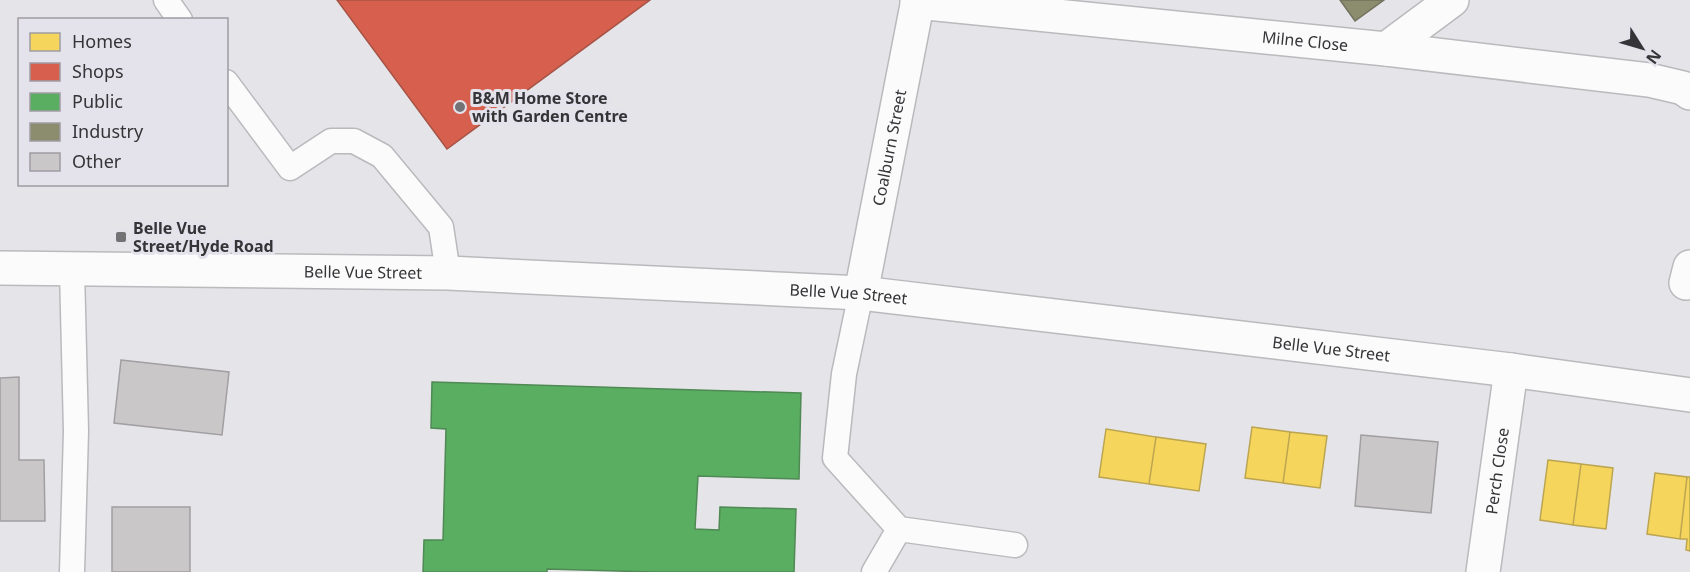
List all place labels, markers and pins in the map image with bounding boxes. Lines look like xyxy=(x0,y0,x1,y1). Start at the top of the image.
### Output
place label: B&M Home Store with Garden Centre xyxy=(472,87,628,127)
marker: B&M Home Store with Garden Centre xyxy=(453,100,467,114)
place label: Belle Vue Street/Hyde Road xyxy=(133,217,274,257)
marker: Belle Vue Street/Hyde Road xyxy=(114,230,128,244)

